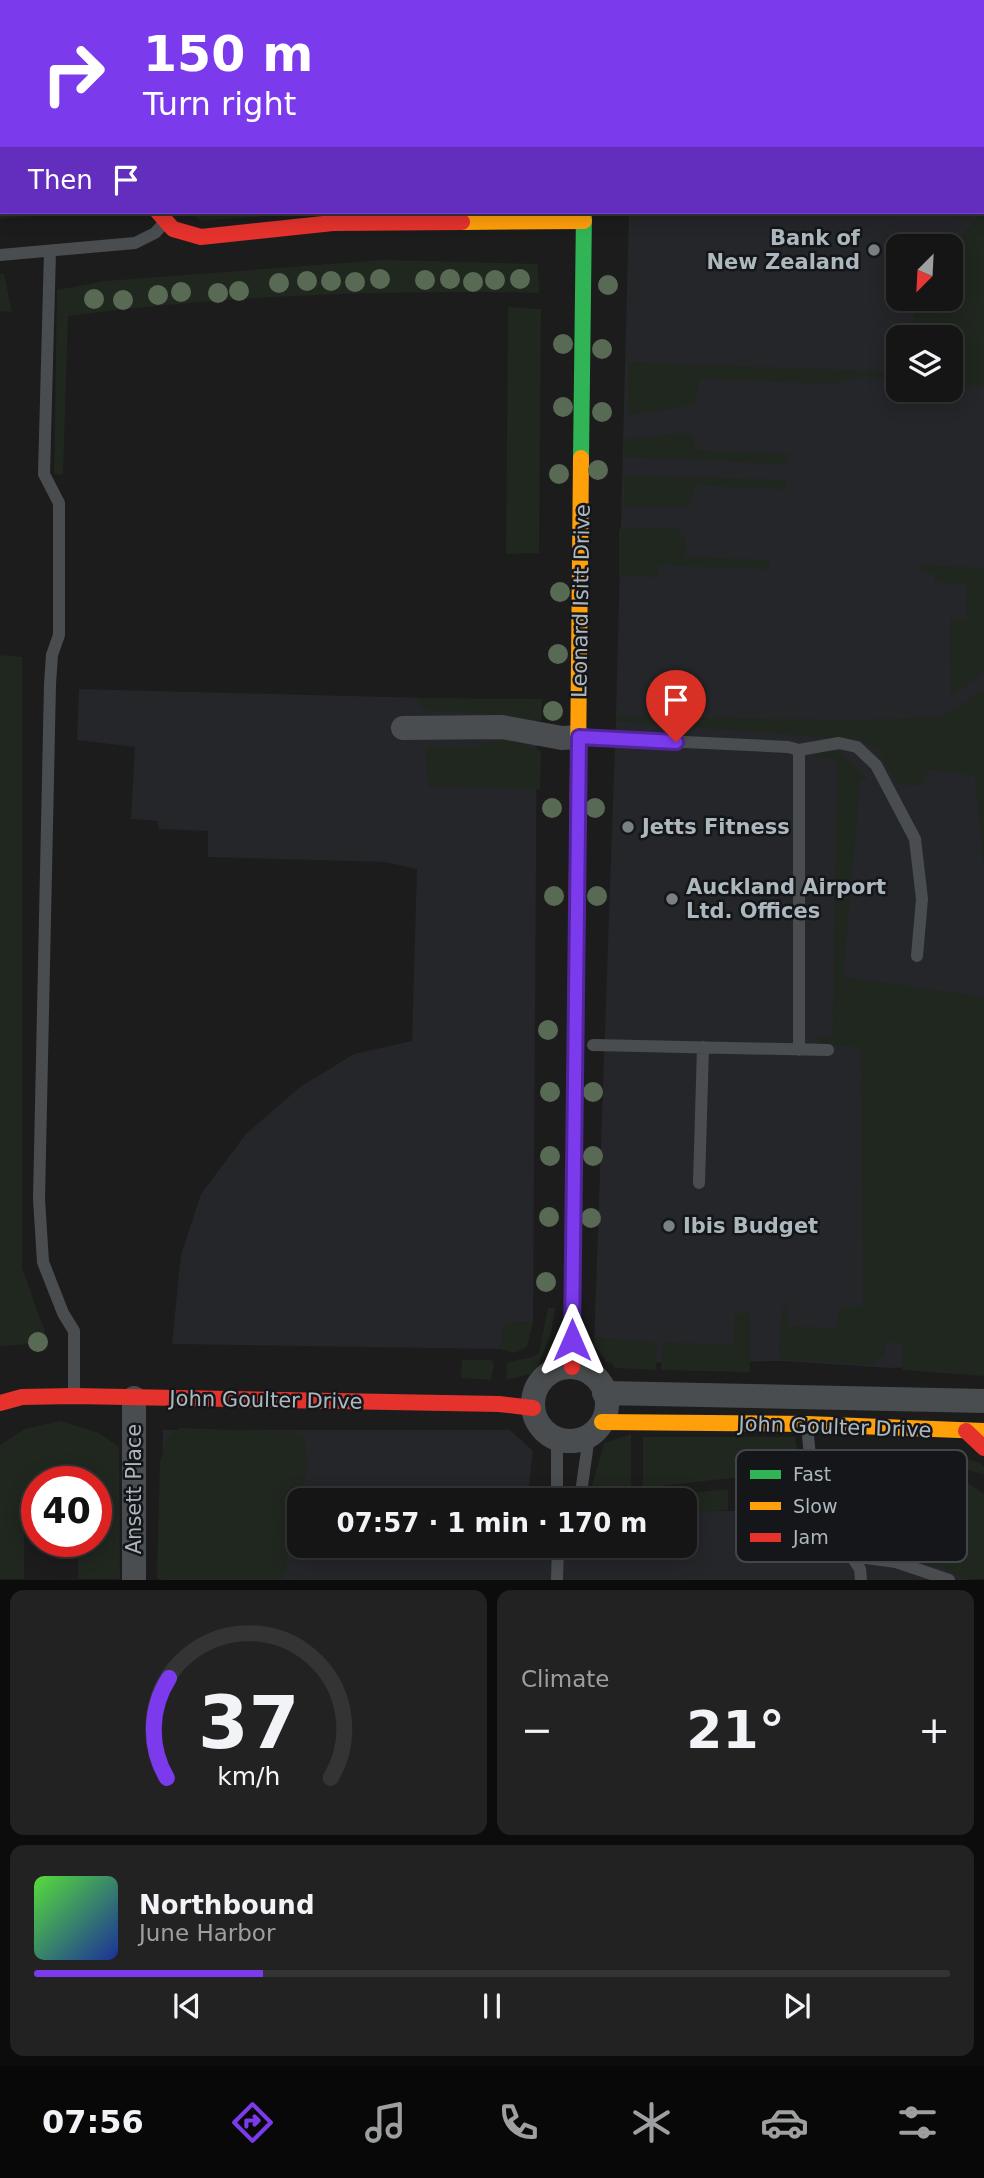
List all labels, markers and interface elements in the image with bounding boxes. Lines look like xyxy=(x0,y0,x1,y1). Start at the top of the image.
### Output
text: 150 m xyxy=(143,26,313,83)
icon: right xyxy=(28,28,119,119)
text: Turn right xyxy=(143,85,296,123)
icon: arrive xyxy=(107,161,145,199)
text: Then xyxy=(28,165,93,195)
place label: Bank of New Zealand xyxy=(706,226,861,274)
north arrow xyxy=(886,234,962,312)
map controls xyxy=(886,234,963,402)
marker: Bank of New Zealand xyxy=(866,242,882,258)
button: layers xyxy=(886,325,963,402)
street label: Leonard Isitt Drive xyxy=(567,504,595,698)
pin xyxy=(646,670,706,742)
icon: arrive xyxy=(657,681,695,719)
place label: Jetts Fitness xyxy=(640,815,790,839)
marker: Jetts Fitness xyxy=(620,819,636,835)
place label: Auckland Airport Ltd. Offices xyxy=(686,875,886,923)
marker: Auckland Airport Ltd. Offices xyxy=(664,891,680,907)
place label: Ibis Budget xyxy=(683,1214,818,1238)
marker: Ibis Budget xyxy=(661,1218,677,1234)
position arrow xyxy=(535,1303,609,1377)
street label: John Goulter Drive xyxy=(167,1386,363,1414)
street label: John Goulter Drive xyxy=(736,1412,932,1442)
street label: Ansett Place xyxy=(122,1424,146,1554)
legend xyxy=(736,1450,967,1562)
text: Fast xyxy=(793,1463,831,1485)
speed limit sign: 40 xyxy=(21,1466,112,1557)
text: Slow xyxy=(793,1495,838,1517)
text: 07:57 · 1 min · 170 m xyxy=(337,1508,647,1538)
text: Jam xyxy=(792,1526,829,1548)
text: Climate xyxy=(521,1666,610,1692)
text: 37 xyxy=(198,1681,299,1766)
text: 21° xyxy=(686,1700,785,1760)
text: − xyxy=(521,1708,553,1752)
text: + xyxy=(918,1708,950,1752)
text: km/h xyxy=(217,1762,280,1791)
text: Northbound xyxy=(139,1890,315,1920)
text: June Harbor xyxy=(139,1920,275,1946)
icon: previous xyxy=(168,1987,206,2025)
icon: pause xyxy=(473,1987,511,2025)
icon: next xyxy=(778,1987,816,2025)
icon: directions xyxy=(228,2098,277,2147)
icon: music xyxy=(361,2098,410,2147)
icon: phone xyxy=(494,2098,543,2147)
icon: climate xyxy=(627,2098,676,2147)
icon: car xyxy=(760,2098,809,2147)
icon: filters xyxy=(893,2098,942,2147)
text: 07:56 xyxy=(42,2103,144,2141)

